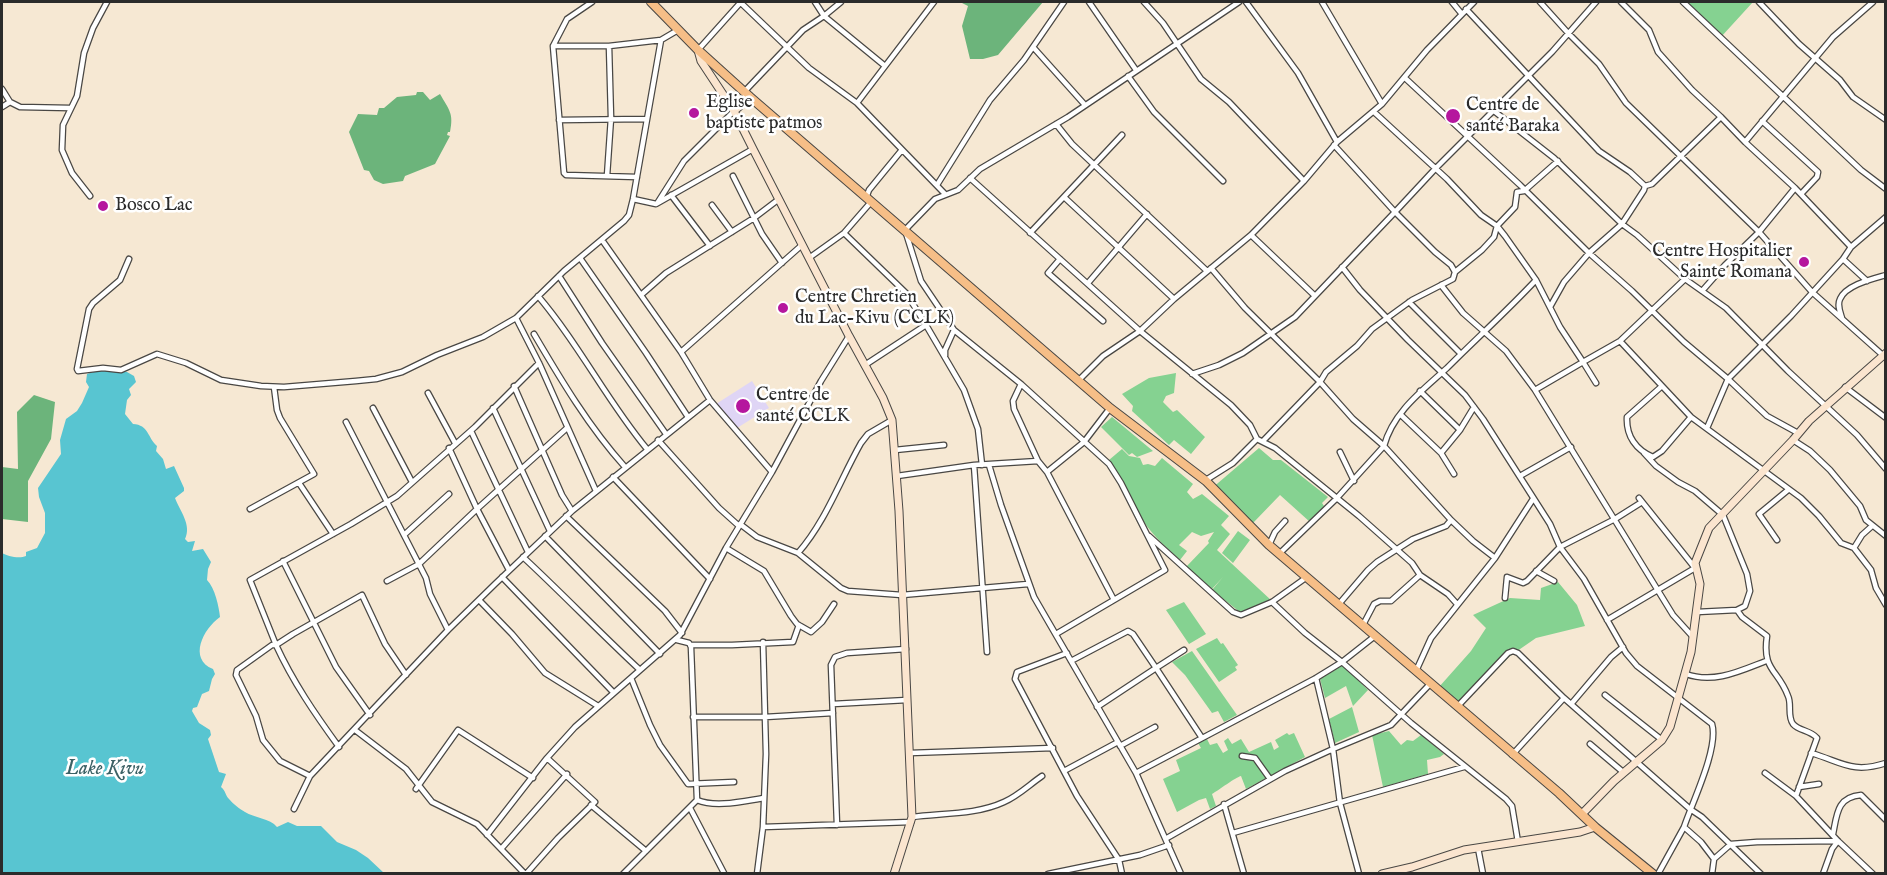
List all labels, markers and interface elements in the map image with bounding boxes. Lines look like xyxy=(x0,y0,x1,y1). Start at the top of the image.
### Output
place label: Eglise baptiste patmos xyxy=(706,92,822,134)
place label: Centre de santé Baraka xyxy=(1466,95,1559,138)
marker: Eglise baptiste patmos xyxy=(687,106,701,120)
marker: Centre de santé Baraka xyxy=(1444,107,1462,125)
place label: Bosco Lac xyxy=(115,195,193,217)
marker: Bosco Lac xyxy=(96,199,110,213)
place label: Centre Hospitalier Sainte Romana xyxy=(1652,241,1792,284)
marker: Centre Hospitalier Sainte Romana xyxy=(1797,255,1811,269)
place label: Centre Chretien du Lac-Kivu (CCLK) xyxy=(795,287,954,330)
marker: Centre Chretien du Lac-Kivu (CCLK) xyxy=(776,301,790,315)
place label: Centre de santé CCLK xyxy=(756,385,849,428)
marker: Centre de santé CCLK xyxy=(734,397,752,415)
water label: Lake Kivu xyxy=(66,758,144,782)

